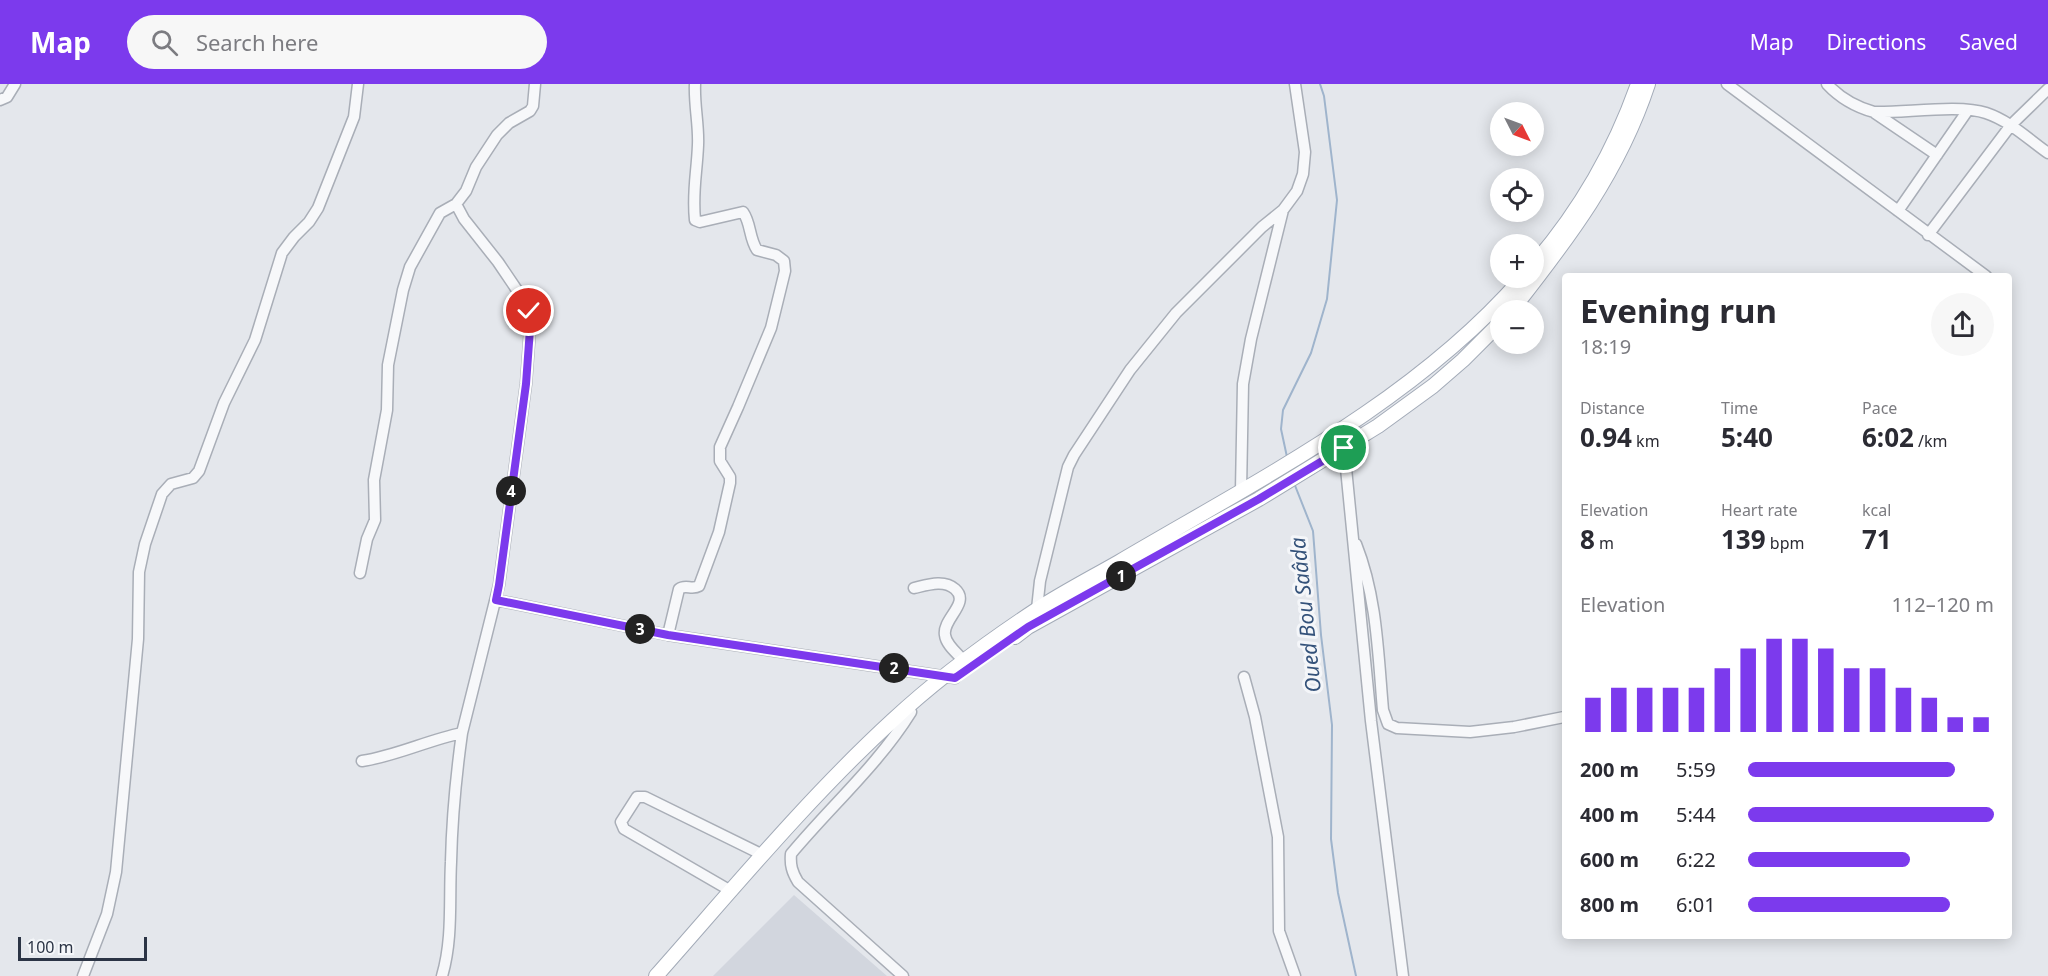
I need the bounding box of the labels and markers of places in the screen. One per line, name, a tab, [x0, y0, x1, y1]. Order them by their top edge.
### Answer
pin	[503, 285, 554, 336]
pin	[1318, 422, 1369, 473]
pin: 4	[496, 476, 526, 506]
pin: 1	[1106, 561, 1136, 591]
pin: 3	[625, 614, 655, 644]
pin: 2	[879, 653, 909, 683]

